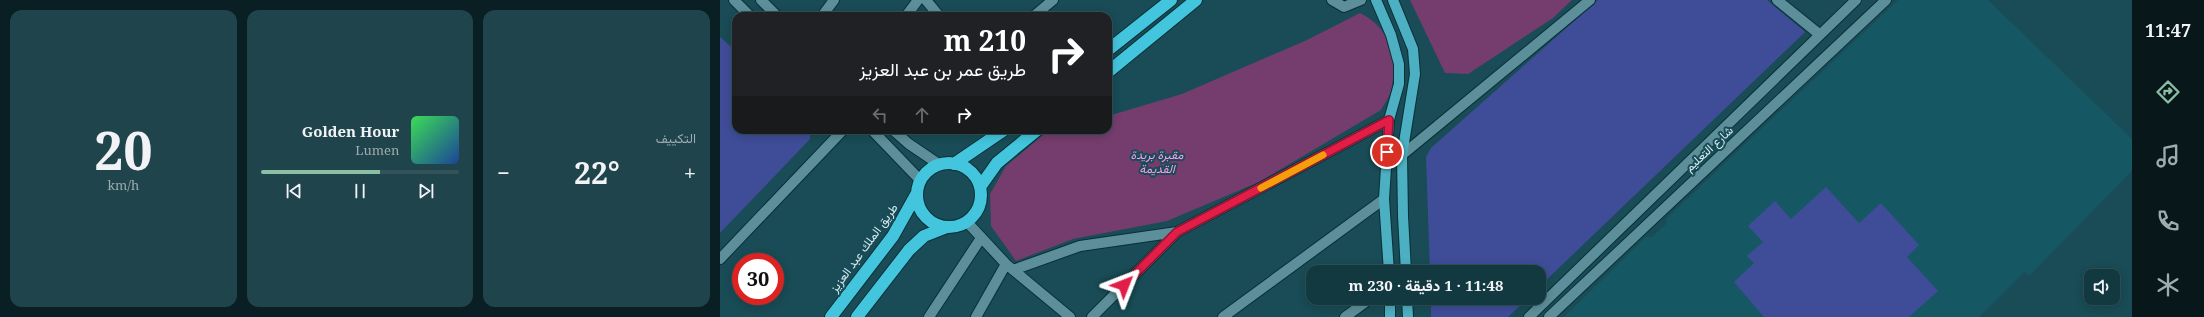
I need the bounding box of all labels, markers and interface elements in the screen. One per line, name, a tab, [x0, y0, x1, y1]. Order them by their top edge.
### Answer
text: 11:47	[2145, 18, 2191, 42]
text: 210 m	[944, 21, 1026, 59]
icon: right	[1040, 28, 1092, 80]
text: طريق عمر بن عبد العزيز	[859, 57, 1026, 81]
icon: directions	[2154, 78, 2182, 106]
icon: left	[869, 104, 891, 126]
icon: ahead	[911, 104, 933, 126]
icon: right	[953, 104, 975, 126]
text: 20	[94, 114, 153, 185]
text: Golden Hour	[302, 121, 399, 141]
street label: شارع التعليم	[1681, 122, 1737, 176]
text: التكييف	[656, 129, 696, 147]
pin	[1370, 135, 1404, 169]
text: Lumen	[355, 141, 399, 159]
icon: arrive	[1376, 141, 1398, 163]
icon: music	[2154, 142, 2182, 170]
park label: مقبرة بريدة القديمة	[1131, 146, 1184, 177]
text: 22°	[574, 152, 620, 193]
text: −	[497, 157, 510, 187]
text: +	[684, 157, 696, 187]
text: km/h	[107, 176, 139, 194]
icon: previous	[283, 180, 305, 202]
icon: pause	[349, 180, 371, 202]
icon: next	[415, 180, 437, 202]
street label: طريق الملك عبد العزيز	[825, 200, 902, 296]
icon: phone	[2154, 207, 2182, 235]
speed limit sign: 30	[732, 253, 784, 305]
position arrow	[1103, 264, 1145, 306]
map controls	[2084, 269, 2120, 305]
button: sound	[2084, 269, 2120, 305]
icon: climate	[2154, 271, 2182, 299]
text: 11:48 · 1 دقيقة · 230 m	[1349, 275, 1503, 295]

